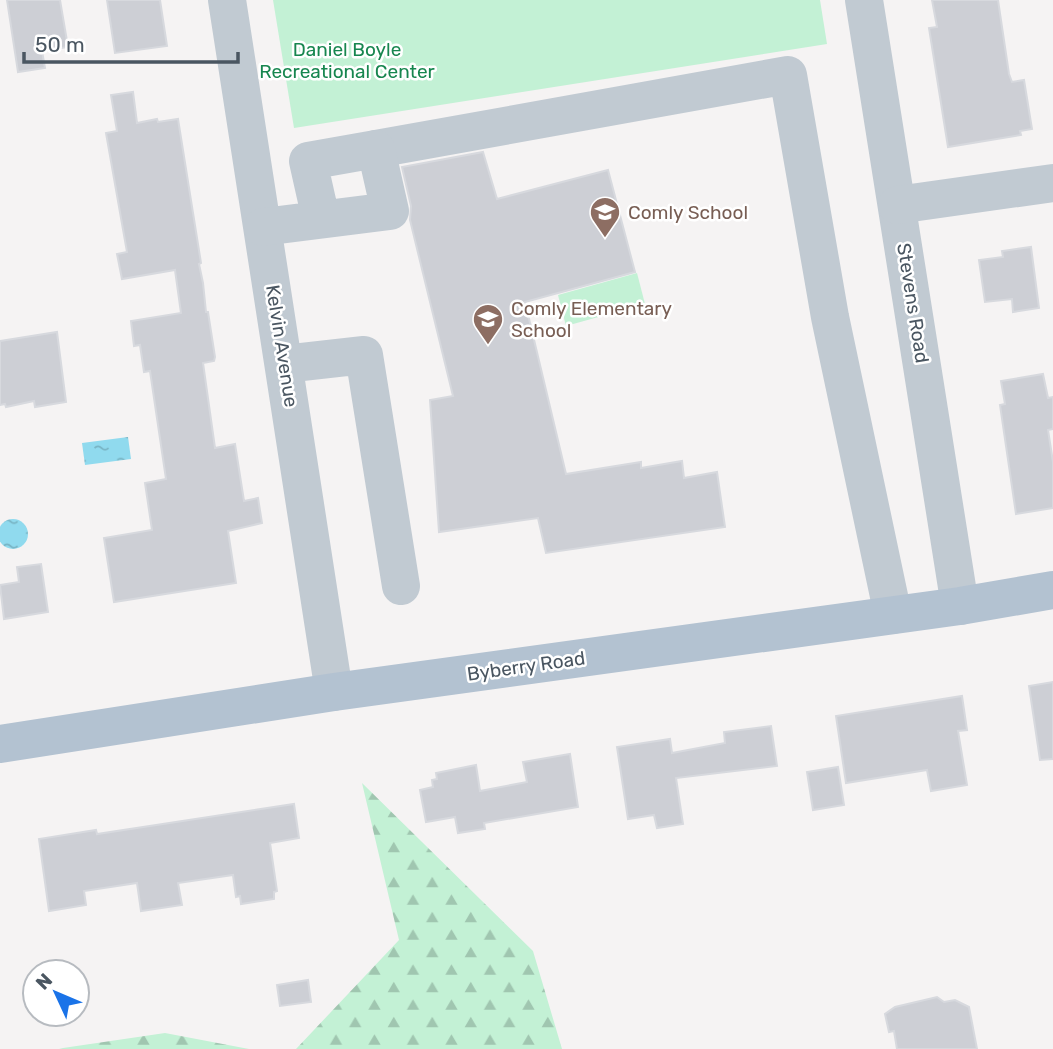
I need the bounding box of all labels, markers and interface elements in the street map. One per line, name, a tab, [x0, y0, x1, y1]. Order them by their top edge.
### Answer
scale bar	[24, 21, 238, 65]
text: 50 m	[35, 32, 85, 57]
park label: Daniel Boyle Recreational Center	[259, 38, 436, 83]
school or university icon: Comly School	[588, 195, 622, 239]
place label: Comly School	[628, 201, 748, 224]
street label: Stevens Road	[892, 241, 934, 365]
street label: Kelvin Avenue	[261, 283, 303, 409]
place label: Comly Elementary School	[511, 297, 672, 342]
school or university icon: Comly Elementary School	[471, 302, 505, 346]
street label: Byberry Road	[465, 646, 587, 686]
north arrow	[21, 958, 91, 1028]
text: N	[31, 969, 57, 994]

